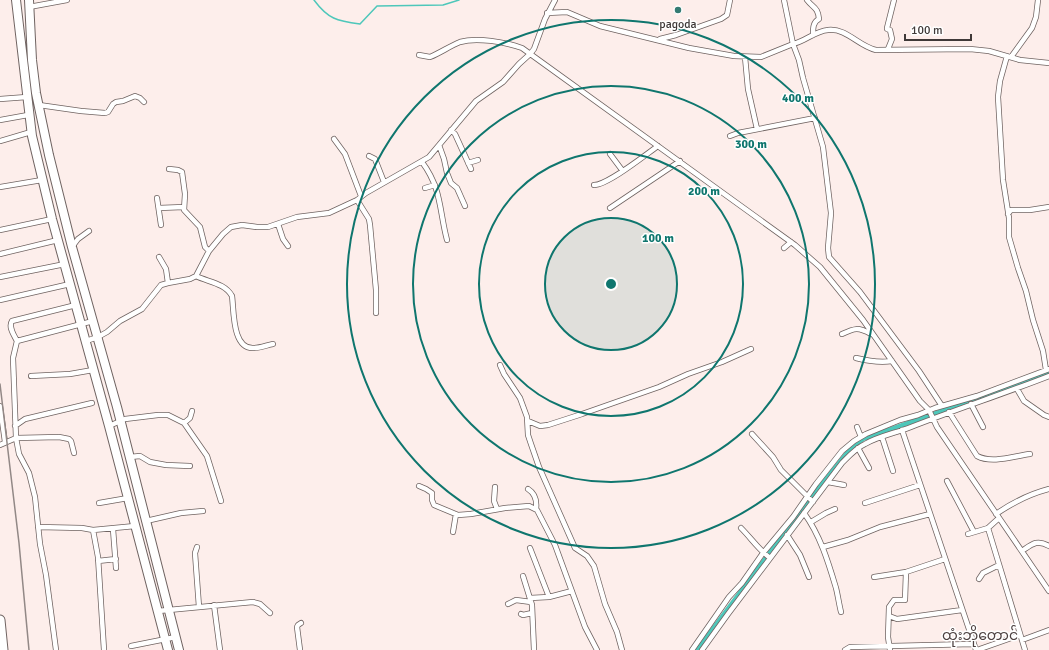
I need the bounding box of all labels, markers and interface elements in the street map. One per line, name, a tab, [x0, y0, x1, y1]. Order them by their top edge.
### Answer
marker: pagoda	[673, 5, 683, 15]
scale bar	[905, 16, 971, 42]
place label: pagoda	[659, 17, 697, 32]
text: 100 m	[911, 23, 943, 38]
text: 400 m	[782, 91, 814, 106]
text: 300 m	[735, 137, 767, 152]
text: 200 m	[688, 184, 720, 199]
text: 100 m	[642, 231, 674, 246]
centre of rings	[604, 277, 618, 291]
district label: ထုံးဘိုတောင်	[942, 625, 1018, 647]

